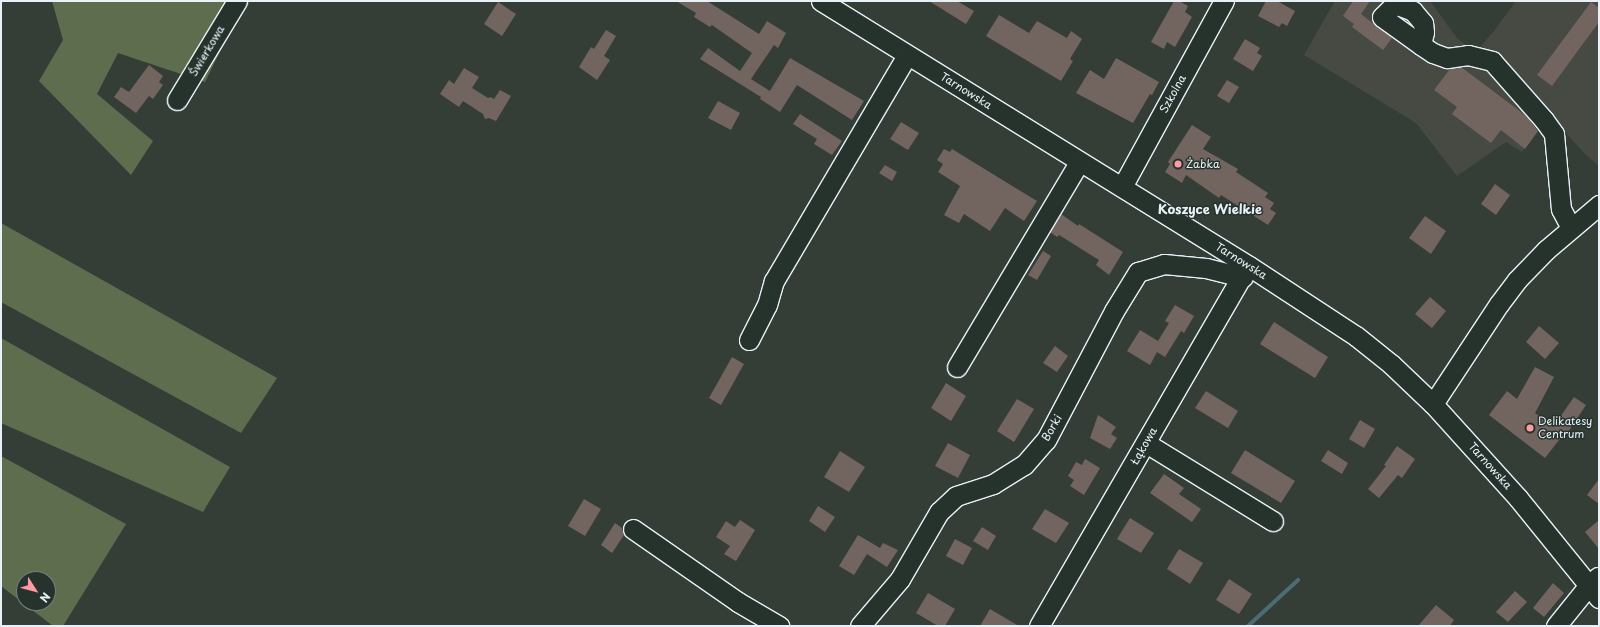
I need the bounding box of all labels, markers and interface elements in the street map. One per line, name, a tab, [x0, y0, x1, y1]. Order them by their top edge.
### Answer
street label: Świerkowa	[187, 23, 227, 79]
street label: Tarnowska	[938, 70, 994, 112]
street label: Szkolna	[1157, 72, 1189, 116]
place label: Żabka	[1186, 157, 1220, 171]
marker: Żabka	[1173, 159, 1183, 169]
district label: Koszyce Wielkie	[1158, 201, 1262, 217]
street label: Tarnowska	[1213, 240, 1269, 282]
street label: Borki	[1039, 412, 1065, 444]
place label: Delikatesy Centrum	[1538, 415, 1592, 441]
marker: Delikatesy Centrum	[1525, 423, 1535, 433]
street label: Łąkowa	[1128, 425, 1160, 467]
street label: Tarnowska	[1466, 440, 1514, 492]
north arrow	[16, 571, 56, 611]
text: N	[36, 589, 55, 606]

